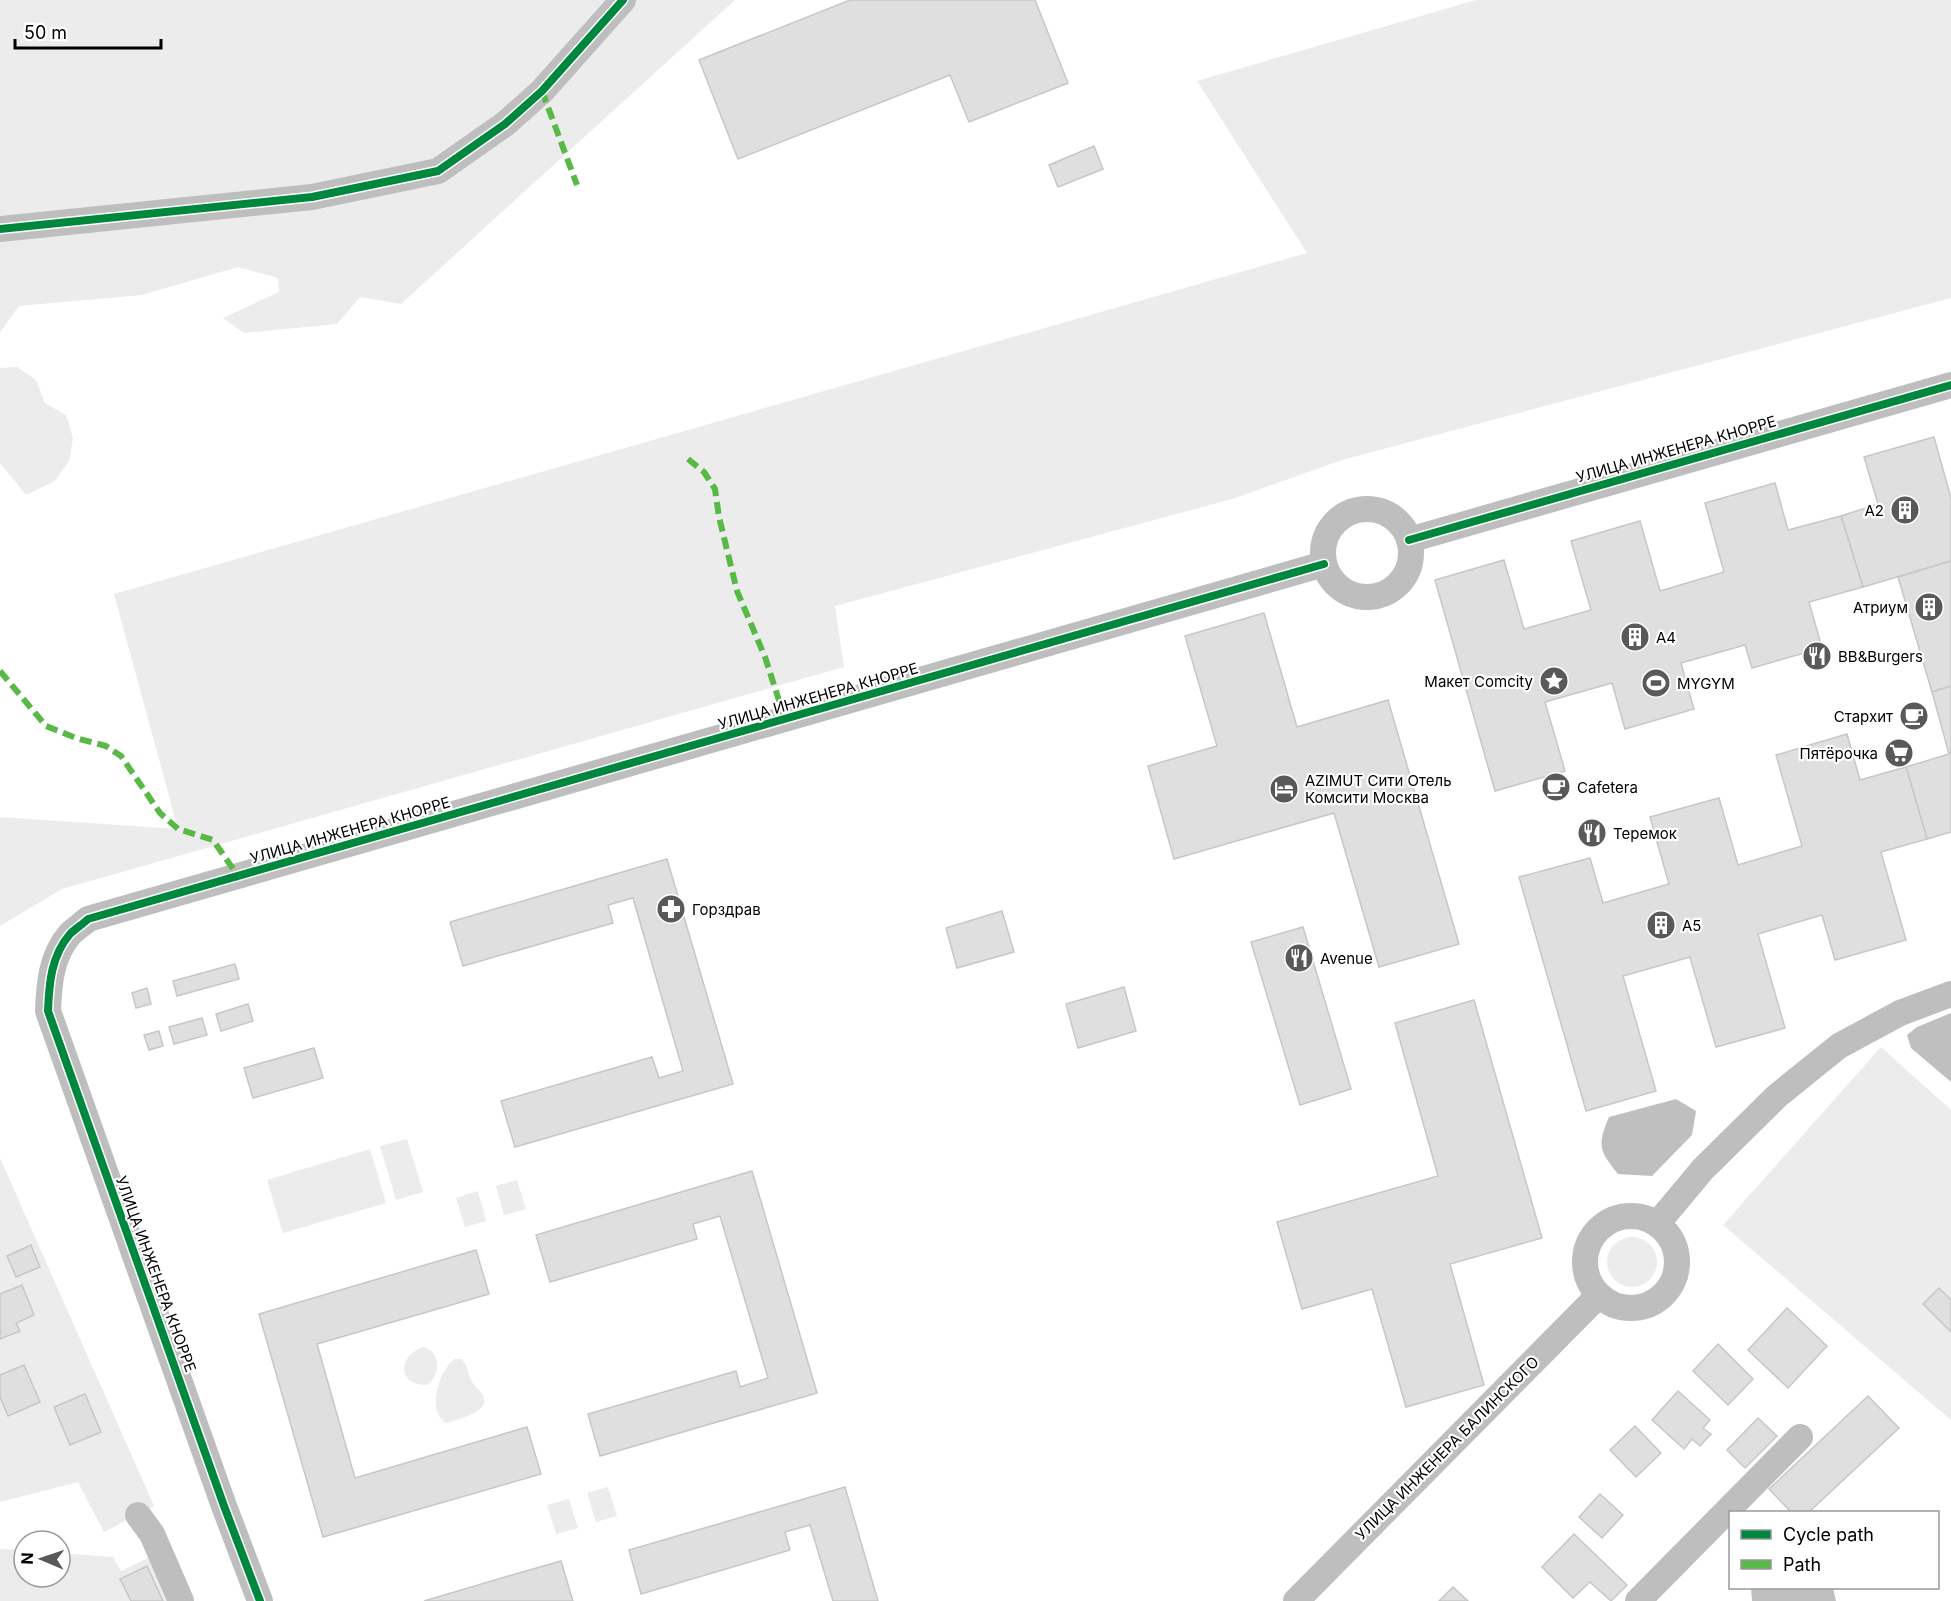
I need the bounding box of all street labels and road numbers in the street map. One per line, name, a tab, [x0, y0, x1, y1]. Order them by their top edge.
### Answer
street label: УЛИЦА ИНЖЕНЕРА КНОРРЕ	[1574, 411, 1778, 487]
street label: УЛИЦА ИНЖЕНЕРА КНОРРЕ	[716, 658, 920, 734]
street label: УЛИЦА ИНЖЕНЕРА КНОРРЕ	[248, 792, 452, 868]
street label: УЛИЦА ИНЖЕНЕРА КНОРРЕ	[112, 1173, 200, 1375]
street label: УЛИЦА ИНЖЕНЕРА БАЛИНСКОГО	[1351, 1352, 1543, 1544]

